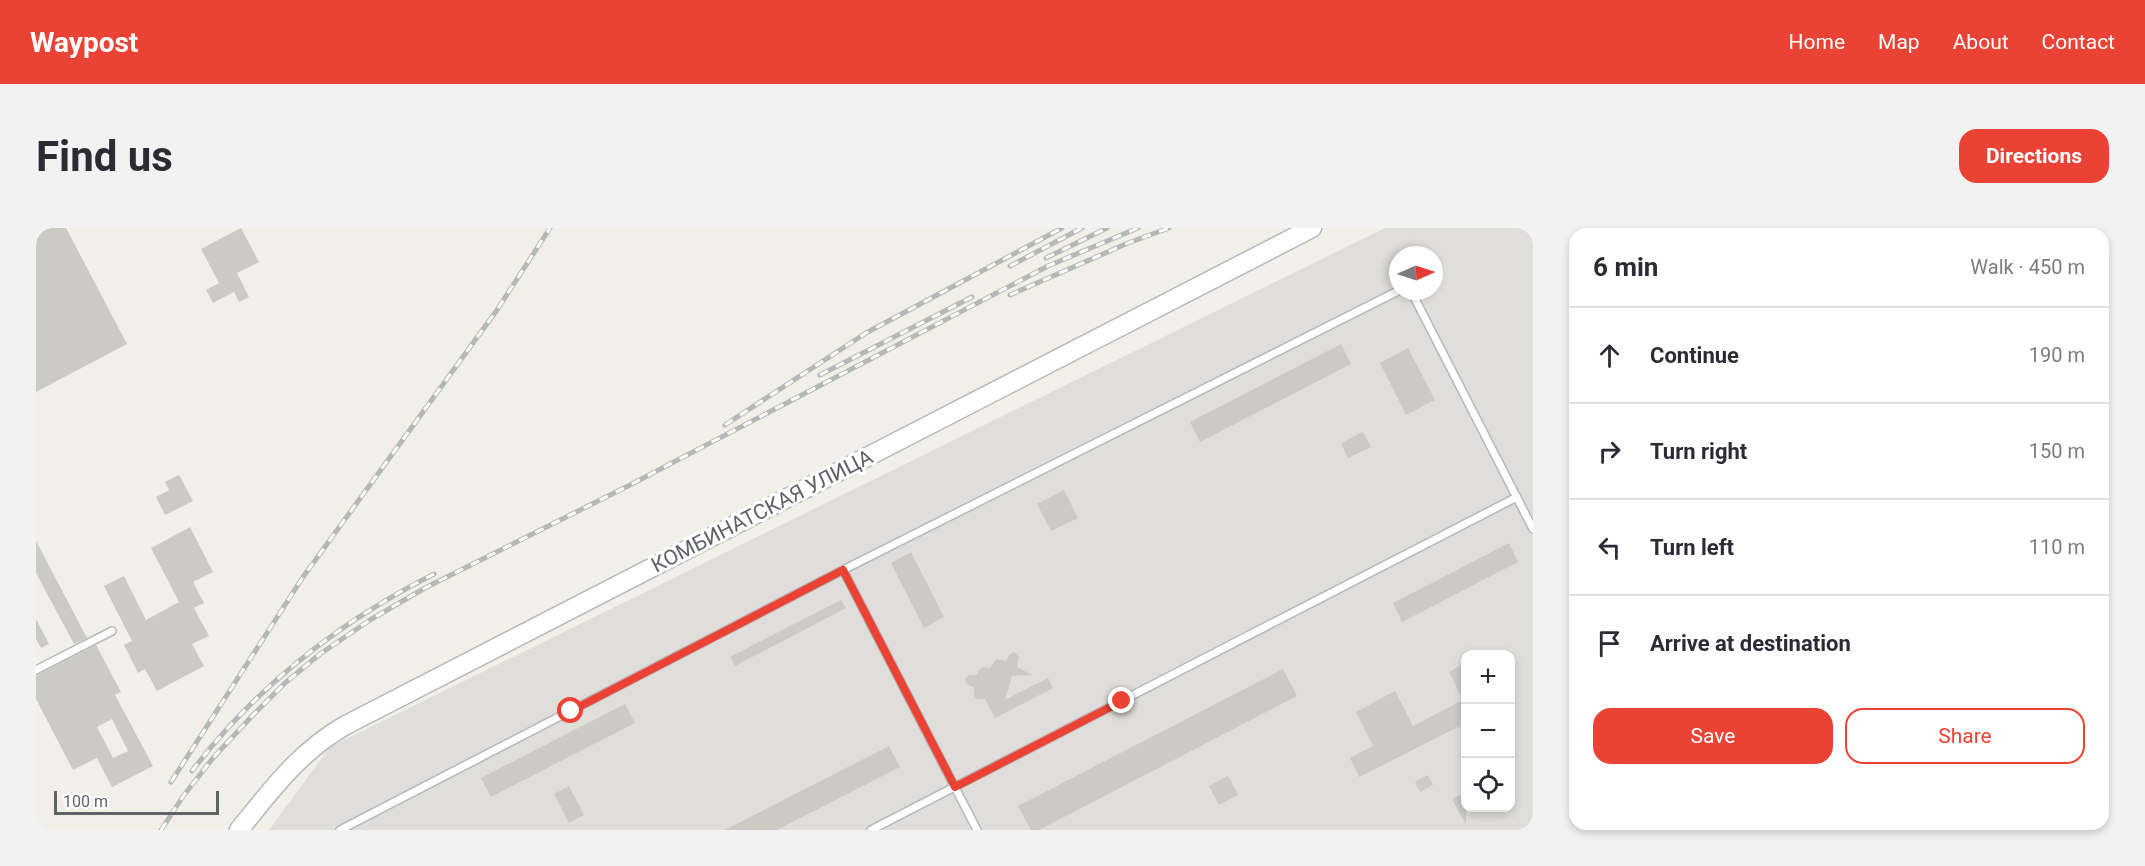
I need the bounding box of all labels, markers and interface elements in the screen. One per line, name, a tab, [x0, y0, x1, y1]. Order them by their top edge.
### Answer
text: Waypost	[30, 26, 138, 59]
text: Home	[1789, 30, 1845, 54]
text: Map	[1878, 30, 1920, 54]
text: About	[1953, 30, 2009, 54]
text: Contact	[2042, 30, 2115, 54]
button: Directions	[1959, 129, 2109, 183]
text: Find us	[36, 132, 173, 181]
north arrow	[1389, 246, 1443, 300]
text: 6 min	[1593, 252, 1658, 282]
text: Walk · 450 m	[1970, 255, 2085, 279]
icon: ahead	[1593, 339, 1626, 372]
text: Continue	[1650, 343, 1739, 368]
text: 190 m	[2029, 343, 2085, 367]
icon: right	[1593, 435, 1626, 468]
text: Turn right	[1650, 439, 1747, 464]
text: 150 m	[2029, 439, 2085, 463]
street label: КОМБИНАТСКАЯ УЛИЦА	[647, 445, 877, 577]
icon: left	[1593, 531, 1626, 564]
text: Turn left	[1650, 535, 1734, 560]
text: 110 m	[2029, 535, 2085, 559]
icon: arrive	[1593, 627, 1626, 660]
text: Arrive at destination	[1650, 631, 1851, 656]
map controls	[1461, 650, 1515, 812]
button: +	[1461, 650, 1515, 704]
route end	[1108, 687, 1134, 713]
route start	[557, 697, 583, 723]
button: −	[1461, 704, 1515, 758]
button: Save	[1593, 708, 1833, 764]
button: Share	[1845, 708, 2085, 764]
button: locate	[1461, 758, 1515, 812]
scale bar	[54, 788, 219, 816]
text: 100 m	[63, 792, 108, 811]

